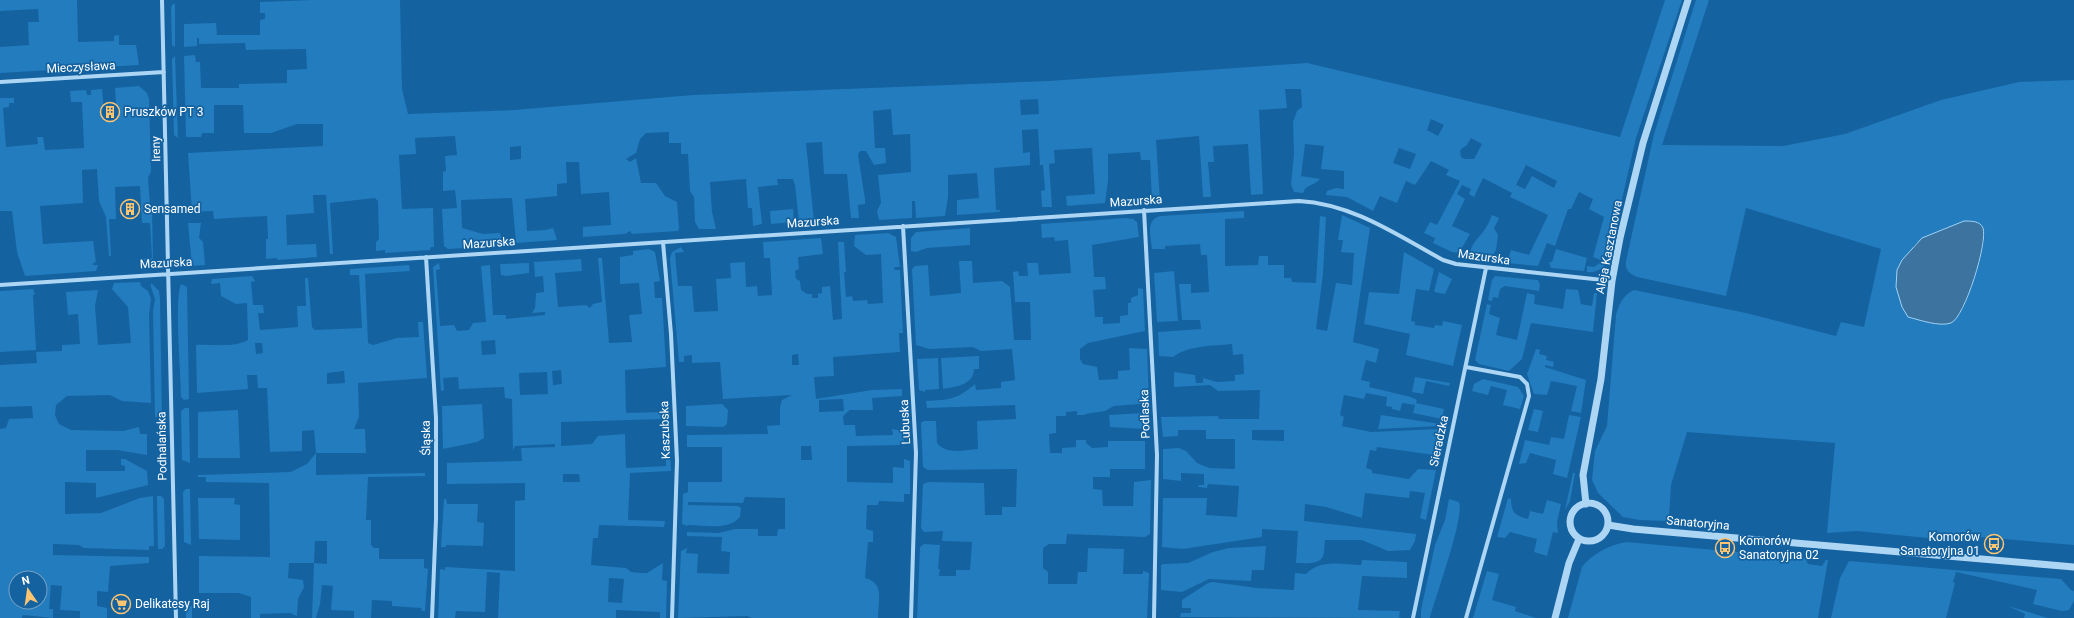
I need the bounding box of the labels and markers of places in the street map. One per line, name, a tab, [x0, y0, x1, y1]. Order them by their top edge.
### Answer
building icon: Pruszków PT 3	[99, 101, 121, 123]
place label: Pruszków PT 3	[124, 105, 204, 119]
building icon: Sensamed	[119, 198, 141, 220]
place label: Sensamed	[144, 202, 201, 216]
place label: Komorów Sanatoryjna 01	[1900, 530, 1980, 558]
bus stop icon: Komorów Sanatoryjna 01	[1983, 533, 2005, 555]
place label: Komorów Sanatoryjna 02	[1739, 534, 1819, 562]
bus stop icon: Komorów Sanatoryjna 02	[1714, 537, 1736, 559]
supermarket icon: Delikatesy Raj	[110, 593, 132, 615]
place label: Delikatesy Raj	[135, 597, 210, 611]

